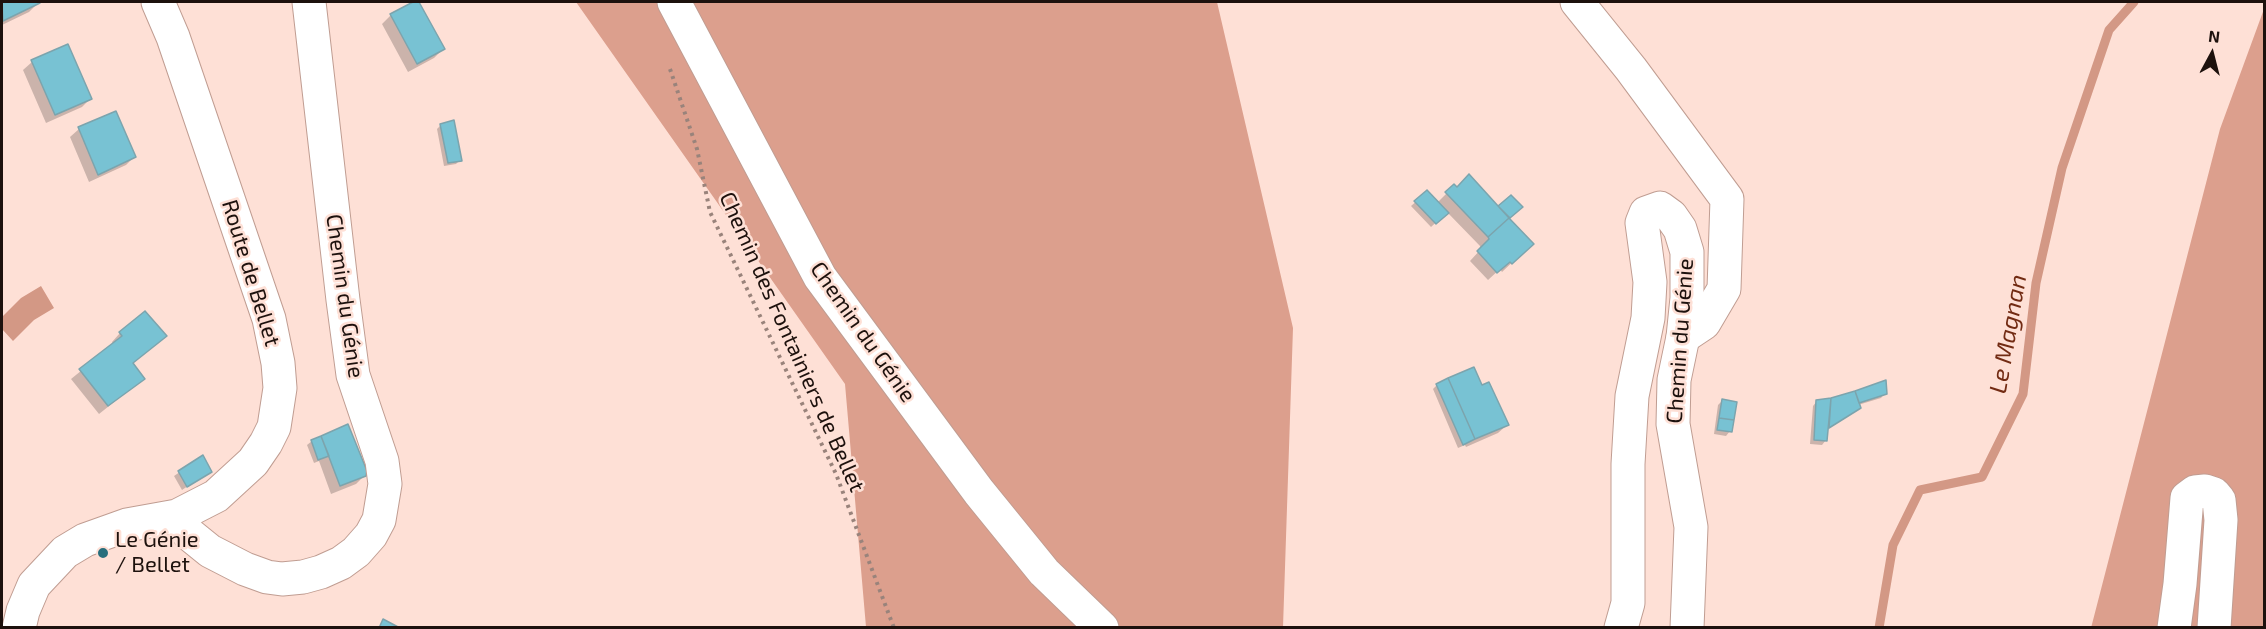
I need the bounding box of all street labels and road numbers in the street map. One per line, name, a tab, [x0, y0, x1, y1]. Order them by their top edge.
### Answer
street label: Chemin des Fontainiers de Bellet	[714, 188, 870, 496]
street label: Route de Bellet	[216, 197, 286, 349]
street label: Chemin du Génie	[320, 212, 370, 380]
street label: Chemin du Génie	[805, 257, 921, 407]
street label: Chemin du Génie	[1661, 258, 1699, 424]

